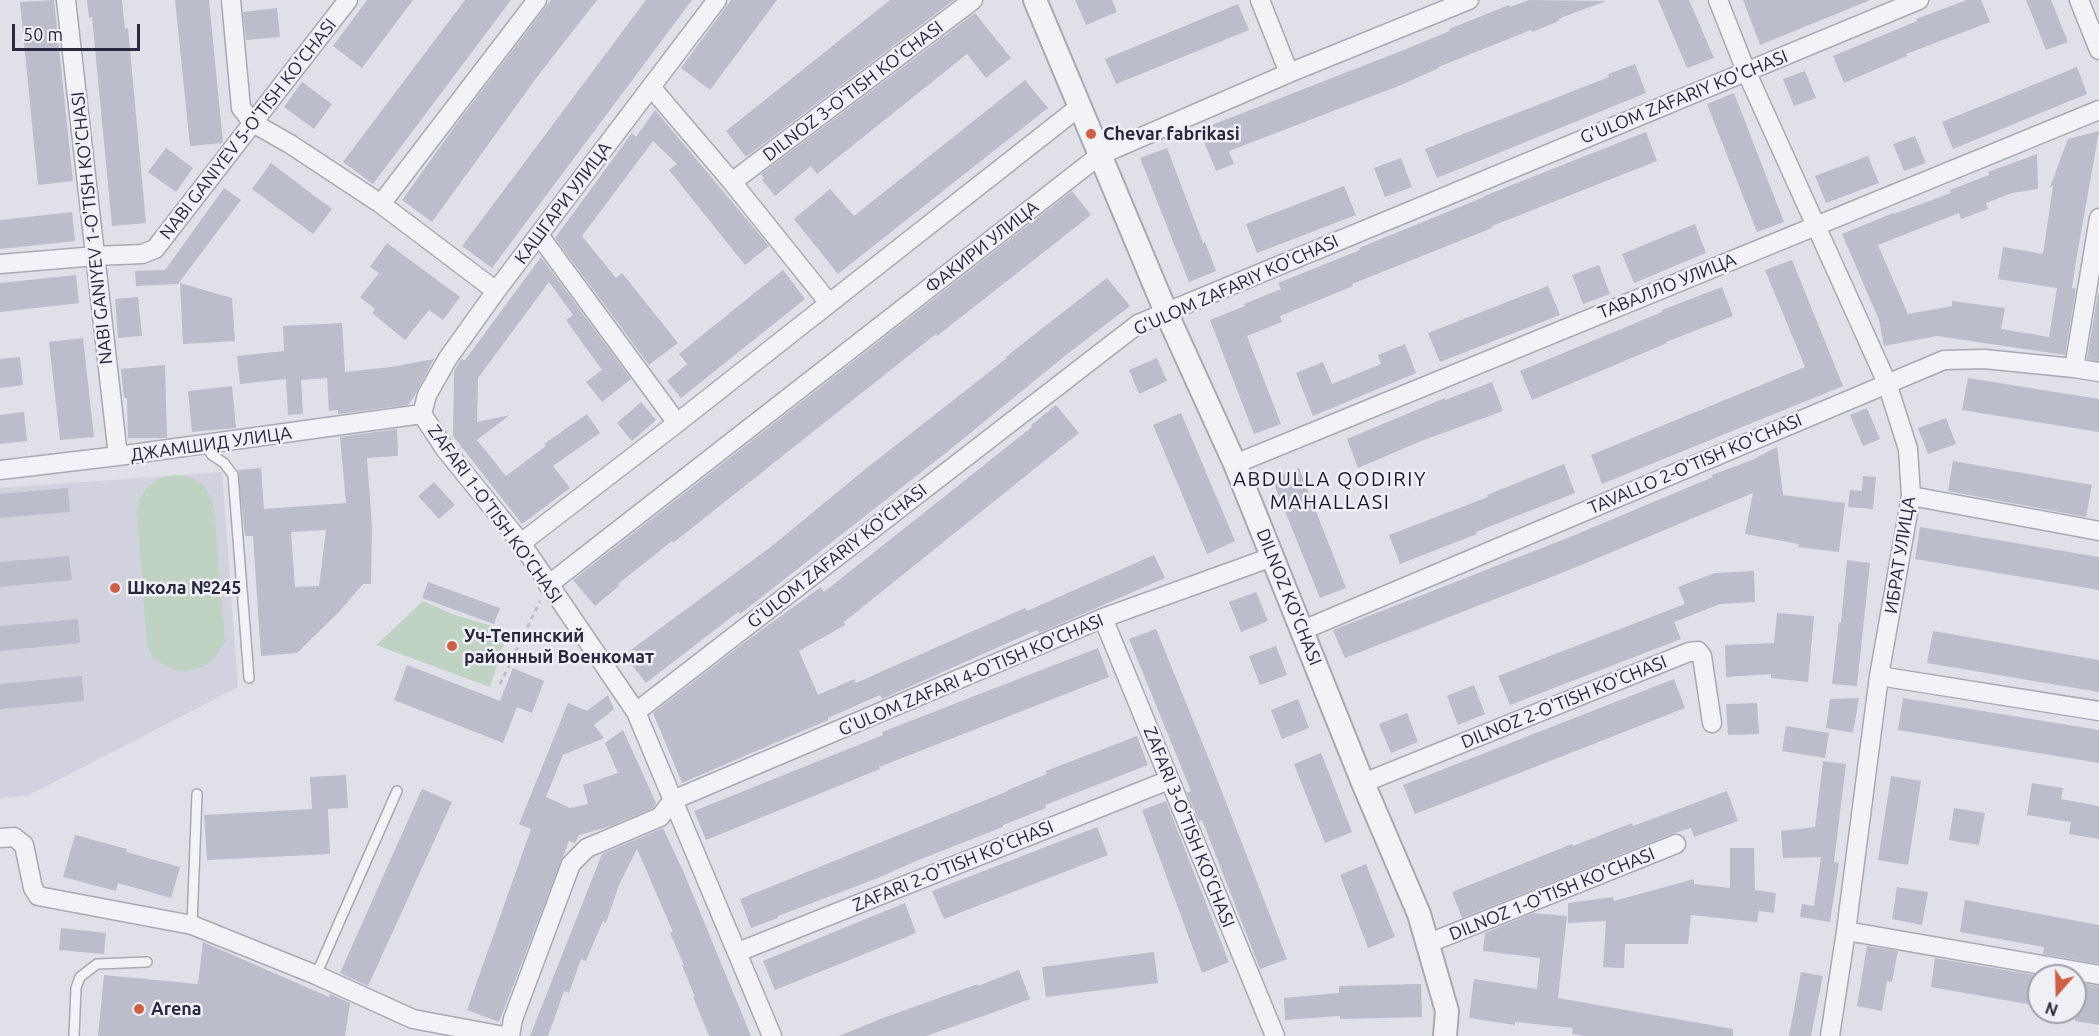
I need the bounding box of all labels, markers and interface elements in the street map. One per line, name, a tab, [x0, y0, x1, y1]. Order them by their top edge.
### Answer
scale bar	[15, 12, 142, 50]
street label: NABI GANIYEV 5-O'TISH KO'CHASI	[155, 14, 341, 244]
street label: DILNOZ 3-O'TISH KO'CHASI	[759, 16, 947, 166]
text: 50 m	[23, 24, 63, 44]
street label: G'ULOM ZAFARIY KO'CHASI	[1577, 45, 1791, 149]
street label: NABI GANIYEV 1-O'TISH KO'CHASI	[67, 91, 117, 365]
place label: Chevar fabrikasi	[1103, 123, 1240, 145]
marker: Chevar fabrikasi	[1084, 127, 1098, 141]
street label: КАШГАРИ УЛИЦА	[510, 138, 616, 268]
street label: ФАКИРИ УЛИЦА	[921, 196, 1043, 298]
street label: G'ULOM ZAFARIY KO'CHASI	[1130, 230, 1342, 340]
street label: ТАВАЛЛО УЛИЦА	[1595, 249, 1739, 323]
street label: TAVALLO 2-O'TISH KO'CHASI	[1585, 409, 1805, 519]
street label: ZAFARI 1-O'TISH KO'CHASI	[423, 421, 567, 607]
street label: ДЖАМШИД УЛИЦА	[129, 422, 293, 466]
district label: ABDULLA QODIRIY MAHALLASI	[1233, 467, 1427, 514]
street label: G'ULOM ZAFARIY KO'CHASI	[743, 479, 931, 633]
street label: ИБРАТ УЛИЦА	[1880, 495, 1920, 615]
street label: DILNOZ KO'CHASI	[1252, 525, 1326, 669]
place label: Школа №245	[127, 577, 241, 599]
marker: Школа №245	[108, 581, 122, 595]
street label: G'ULOM ZAFARI 4-O'TISH KO'CHASI	[835, 609, 1107, 741]
place label: Уч-Тепинский районный Военкомат	[464, 625, 654, 668]
marker: Уч-Тепинский районный Военкомат	[445, 639, 459, 653]
street label: DILNOZ 2-O'TISH KO'CHASI	[1458, 651, 1670, 753]
street label: ZAFARI 3-O'TISH KO'CHASI	[1139, 723, 1239, 931]
street label: ZAFARI 2-O'TISH KO'CHASI	[849, 816, 1057, 916]
street label: DILNOZ 1-O'TISH KO'CHASI	[1446, 843, 1658, 945]
north arrow	[2027, 964, 2087, 1024]
place label: Arena	[151, 998, 202, 1020]
text: N	[2043, 999, 2060, 1020]
marker: Arena	[132, 1002, 146, 1016]

